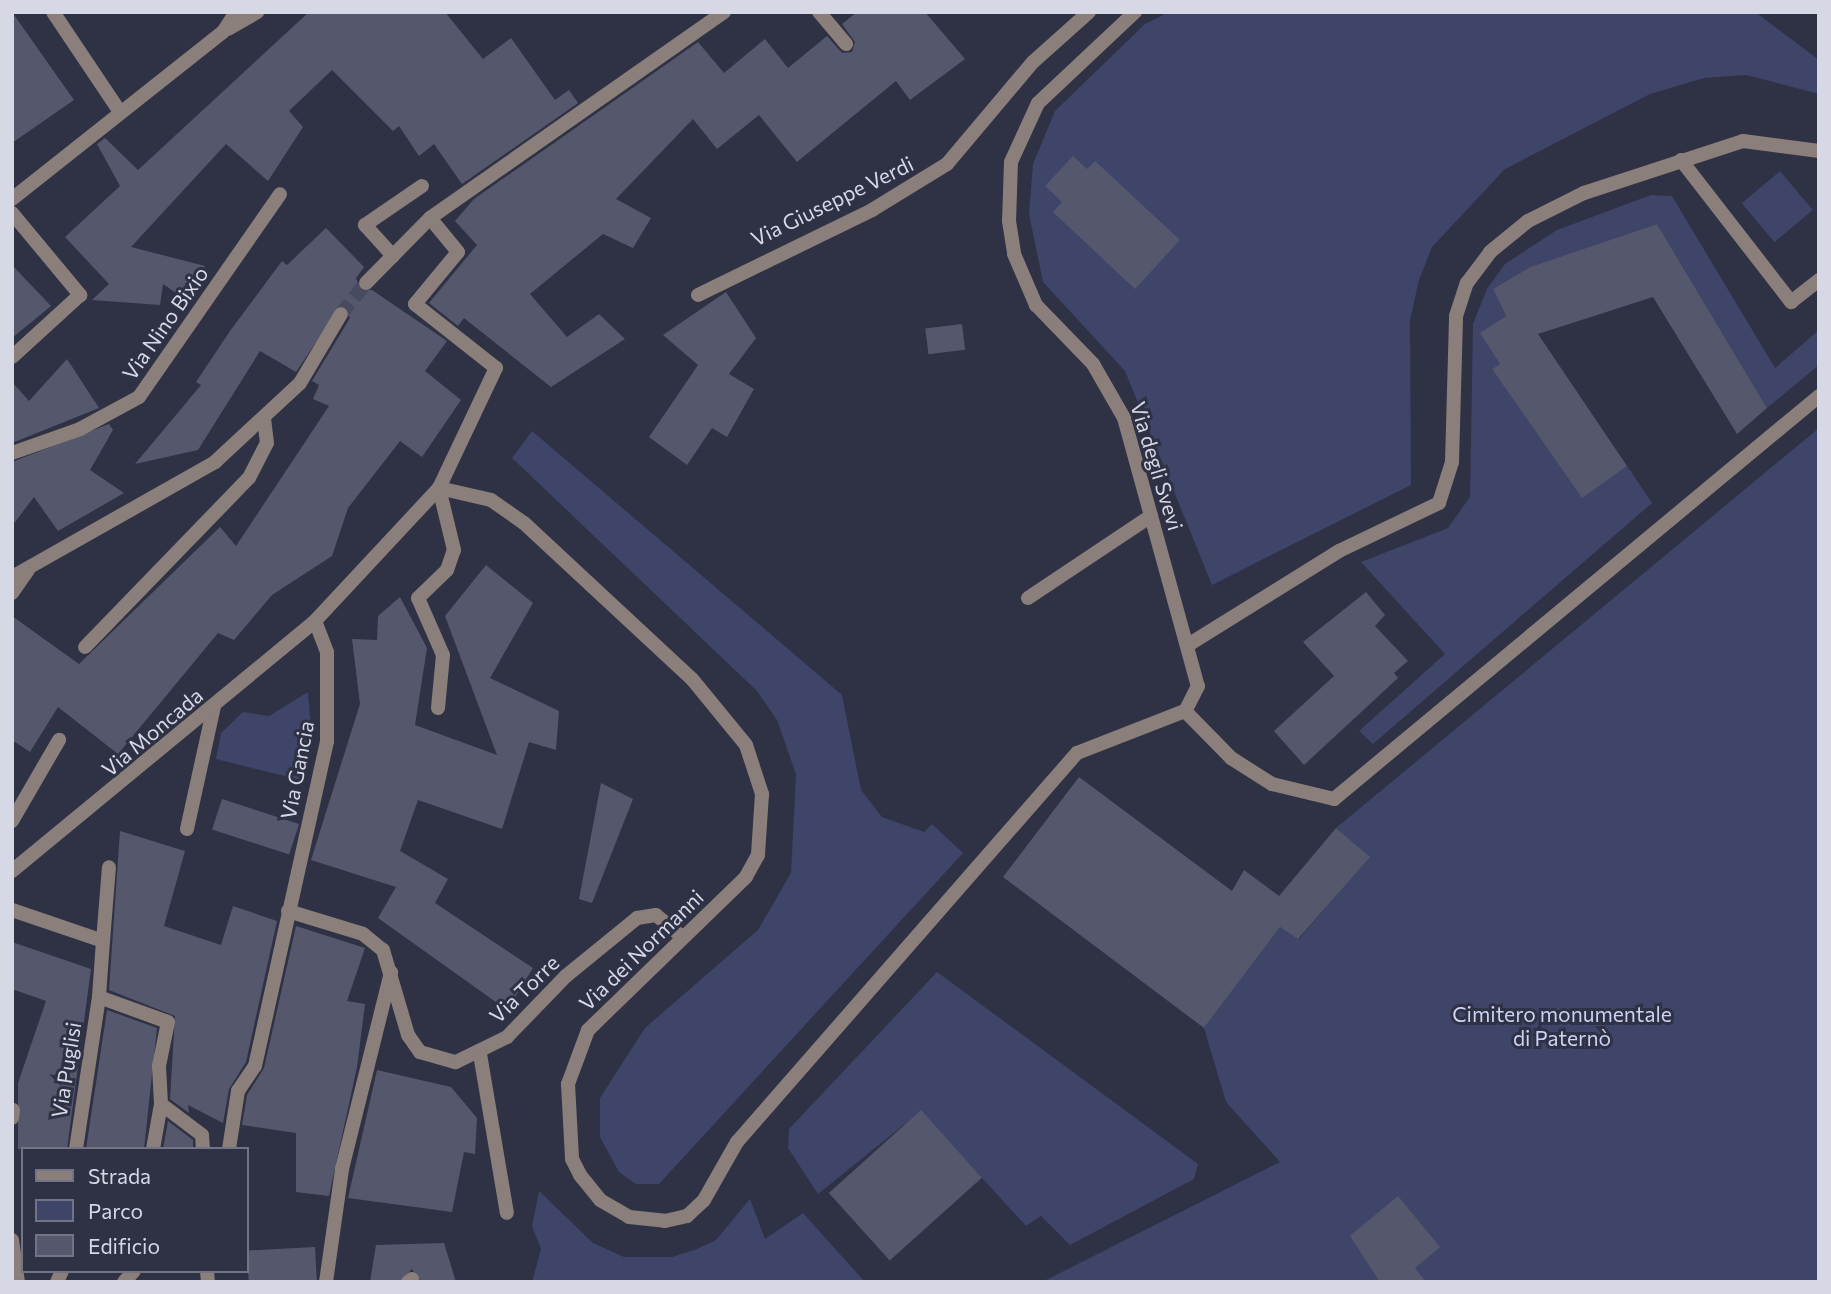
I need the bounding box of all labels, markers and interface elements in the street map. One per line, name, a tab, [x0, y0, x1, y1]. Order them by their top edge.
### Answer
street label: Via Giuseppe Verdi	[747, 151, 917, 251]
street label: Via Nino Bixio	[117, 261, 213, 385]
street label: Via degli Svevi	[1125, 399, 1189, 533]
street label: Via Moncada	[96, 683, 208, 781]
street label: Via Gancia	[275, 719, 319, 821]
street label: Via dei Normanni	[574, 884, 708, 1016]
street label: Via Torre	[484, 950, 564, 1028]
park label: Cimitero monumentale di Paternò	[1452, 1001, 1672, 1051]
street label: Via Puglisi	[46, 1020, 86, 1120]
legend	[21, 1147, 248, 1273]
text: Strada	[88, 1163, 151, 1188]
text: Parco	[88, 1198, 143, 1223]
text: Edificio	[88, 1233, 160, 1258]

